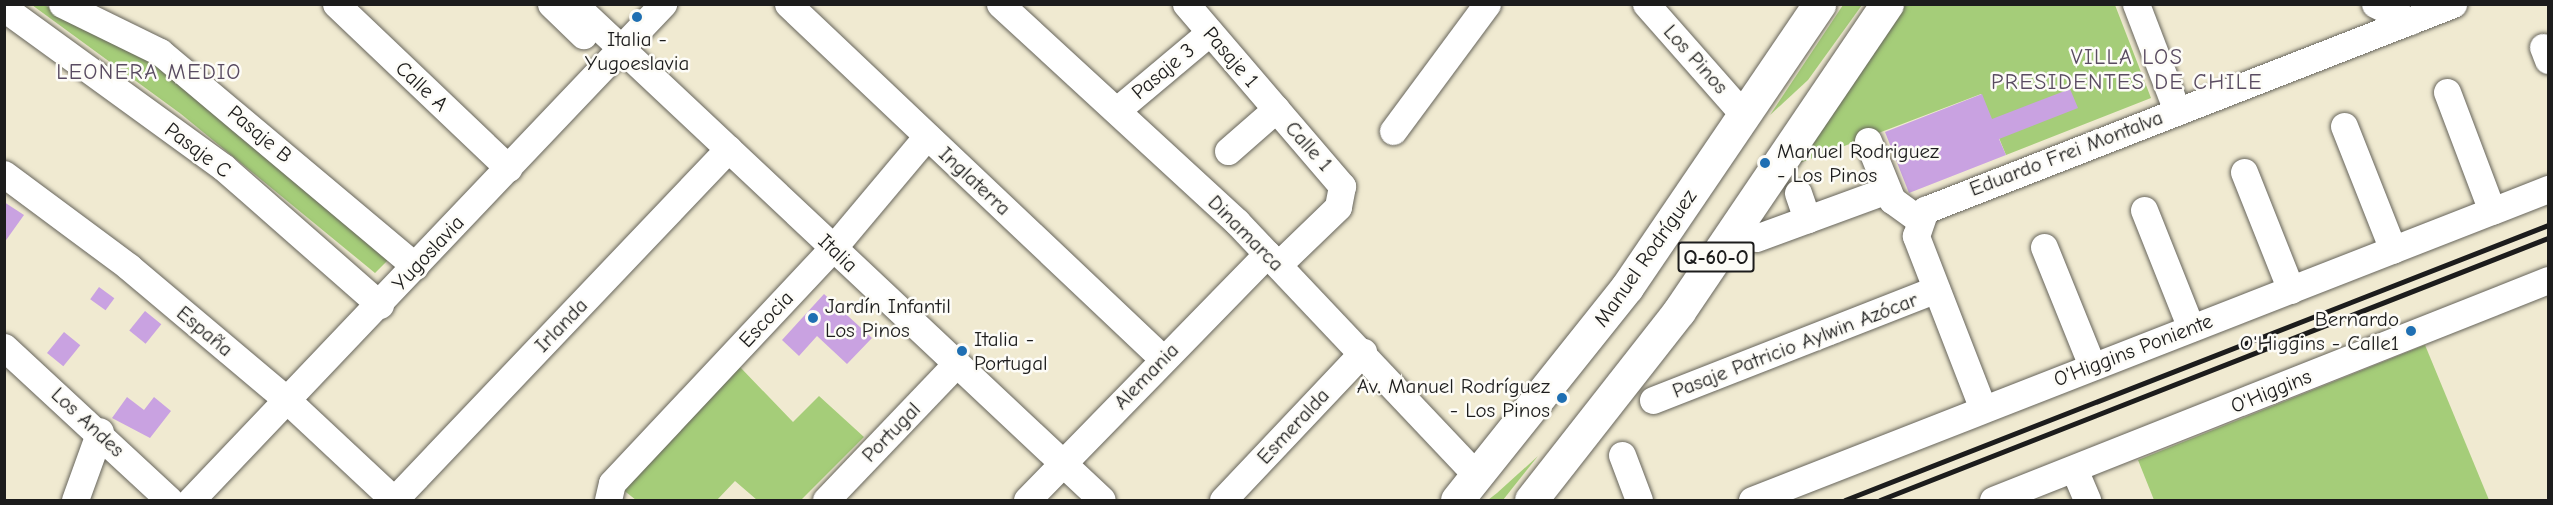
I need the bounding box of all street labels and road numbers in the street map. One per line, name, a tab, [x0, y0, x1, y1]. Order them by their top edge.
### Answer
street label: Los Pinos	[1658, 19, 1734, 99]
street label: Pasaje 1	[1198, 22, 1264, 92]
street label: Pasaje 3	[1126, 37, 1200, 105]
street label: Calle A	[390, 55, 454, 117]
street label: Pasaje B	[223, 100, 297, 168]
street label: Eduardo Frei Montalva	[1966, 105, 2166, 201]
street label: Calle 1	[1280, 116, 1338, 176]
street label: Pasaje C	[160, 117, 236, 183]
street label: Inglaterra	[934, 141, 1016, 221]
street label: Manuel Rodríguez	[1588, 184, 1702, 332]
street label: Dinamarca	[1203, 190, 1289, 276]
street label: Yugoslavia	[387, 210, 469, 296]
street label: Italia	[813, 229, 863, 277]
road number: Q-60-O	[1677, 240, 1755, 274]
street label: Escocia	[733, 285, 799, 353]
street label: Pasaje Patricio Aylwin Azócar	[1669, 286, 1921, 404]
street label: Irlanda	[529, 293, 593, 357]
street label: España	[172, 300, 238, 362]
street label: O'Higgins Poniente	[2050, 308, 2216, 392]
street label: Alemania	[1108, 337, 1184, 415]
street label: O'Higgins	[2227, 363, 2315, 419]
street label: Los Andes	[46, 382, 130, 462]
street label: Esmeralda	[1252, 383, 1334, 469]
street label: Portugal	[856, 397, 926, 467]

